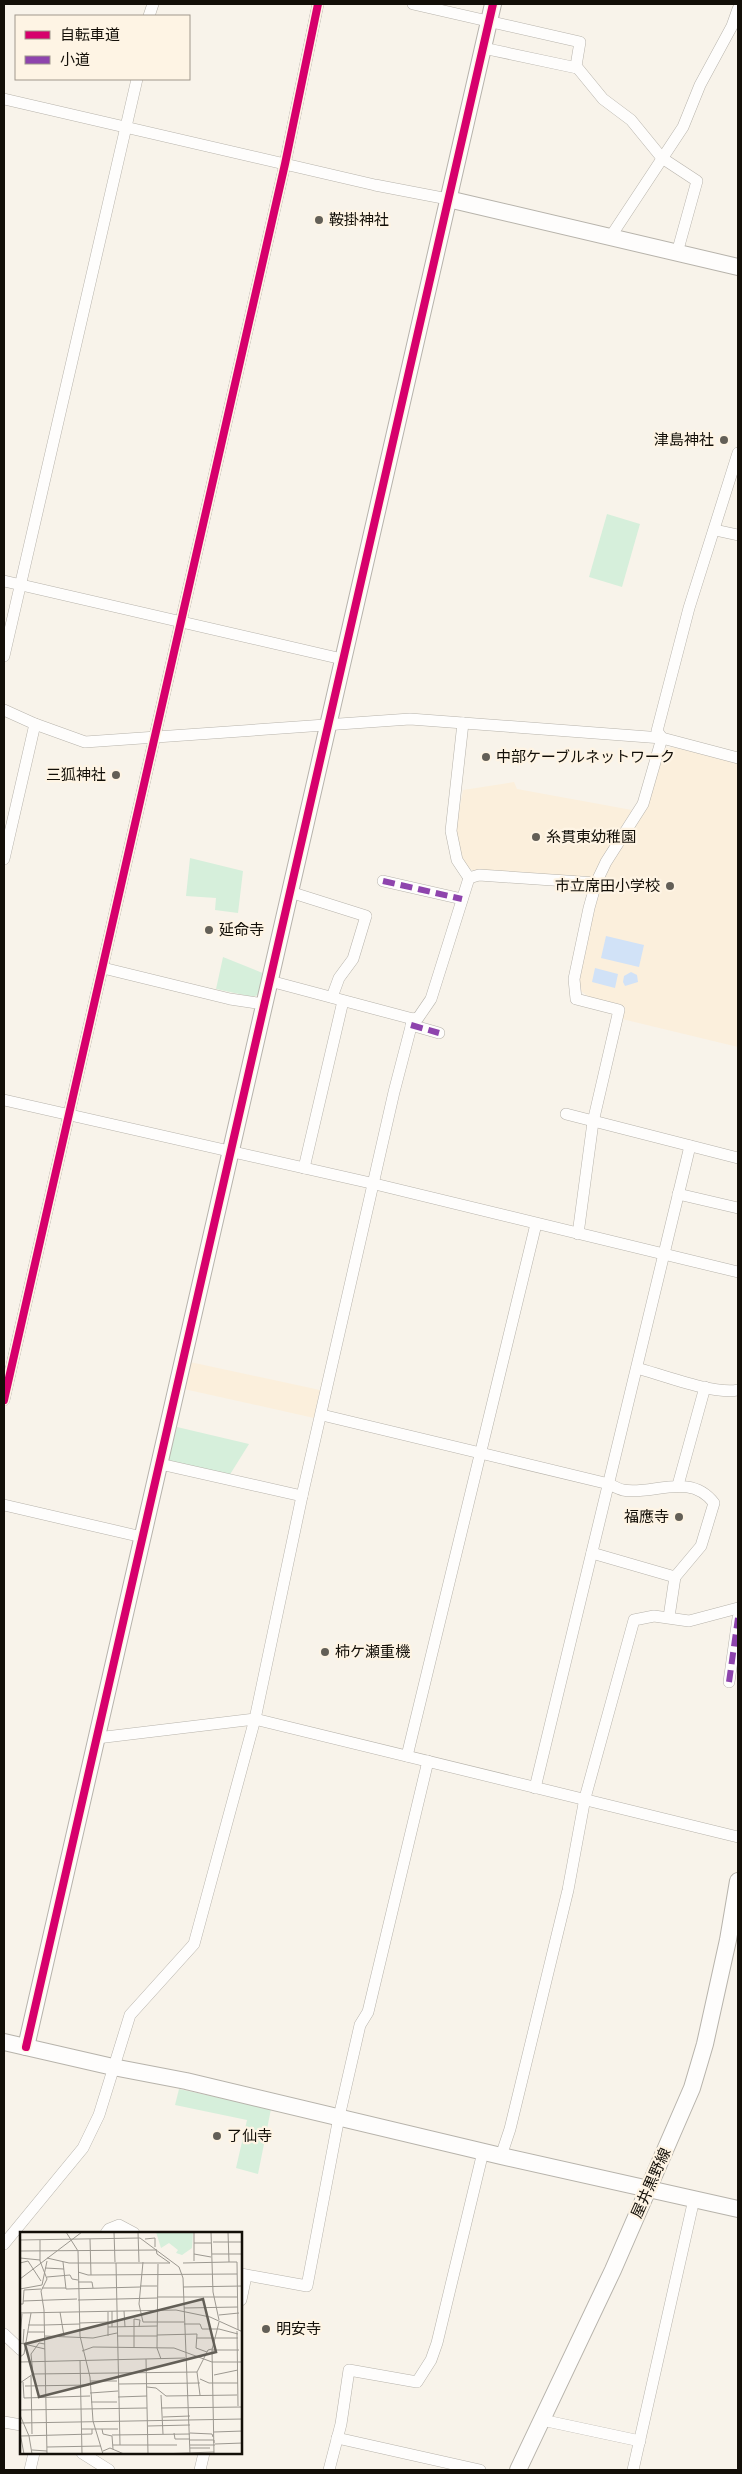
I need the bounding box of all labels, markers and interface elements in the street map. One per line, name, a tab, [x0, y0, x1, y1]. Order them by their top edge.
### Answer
legend	[15, 15, 190, 80]
text: 自転車道	[60, 24, 120, 44]
text: 小道	[60, 49, 90, 69]
place label: 鞍掛神社	[329, 209, 389, 229]
marker: 鞍掛神社	[313, 214, 325, 226]
place label: 津島神社	[654, 429, 714, 449]
marker: 津島神社	[718, 434, 730, 446]
place label: 中部ケーブルネットワーク	[496, 746, 675, 766]
marker: 中部ケーブルネットワーク	[480, 751, 492, 763]
place label: 三狐神社	[46, 764, 106, 784]
marker: 三狐神社	[110, 769, 122, 781]
place label: 糸貫東幼稚園	[546, 826, 636, 846]
marker: 糸貫東幼稚園	[530, 831, 542, 843]
place label: 市立席田小学校	[555, 875, 660, 895]
marker: 市立席田小学校	[664, 880, 676, 892]
place label: 延命寺	[219, 919, 264, 939]
marker: 延命寺	[203, 924, 215, 936]
place label: 福應寺	[624, 1506, 669, 1526]
marker: 福應寺	[673, 1511, 685, 1523]
place label: 柿ケ瀬重機	[335, 1641, 410, 1661]
marker: 柿ケ瀬重機	[319, 1646, 331, 1658]
place label: 了仙寺	[227, 2125, 272, 2145]
marker: 了仙寺	[211, 2130, 223, 2142]
street label: 屋井黒野線	[626, 2144, 674, 2221]
inset map	[20, 2232, 242, 2454]
place label: 明安寺	[276, 2318, 321, 2338]
marker: 明安寺	[260, 2323, 272, 2335]

